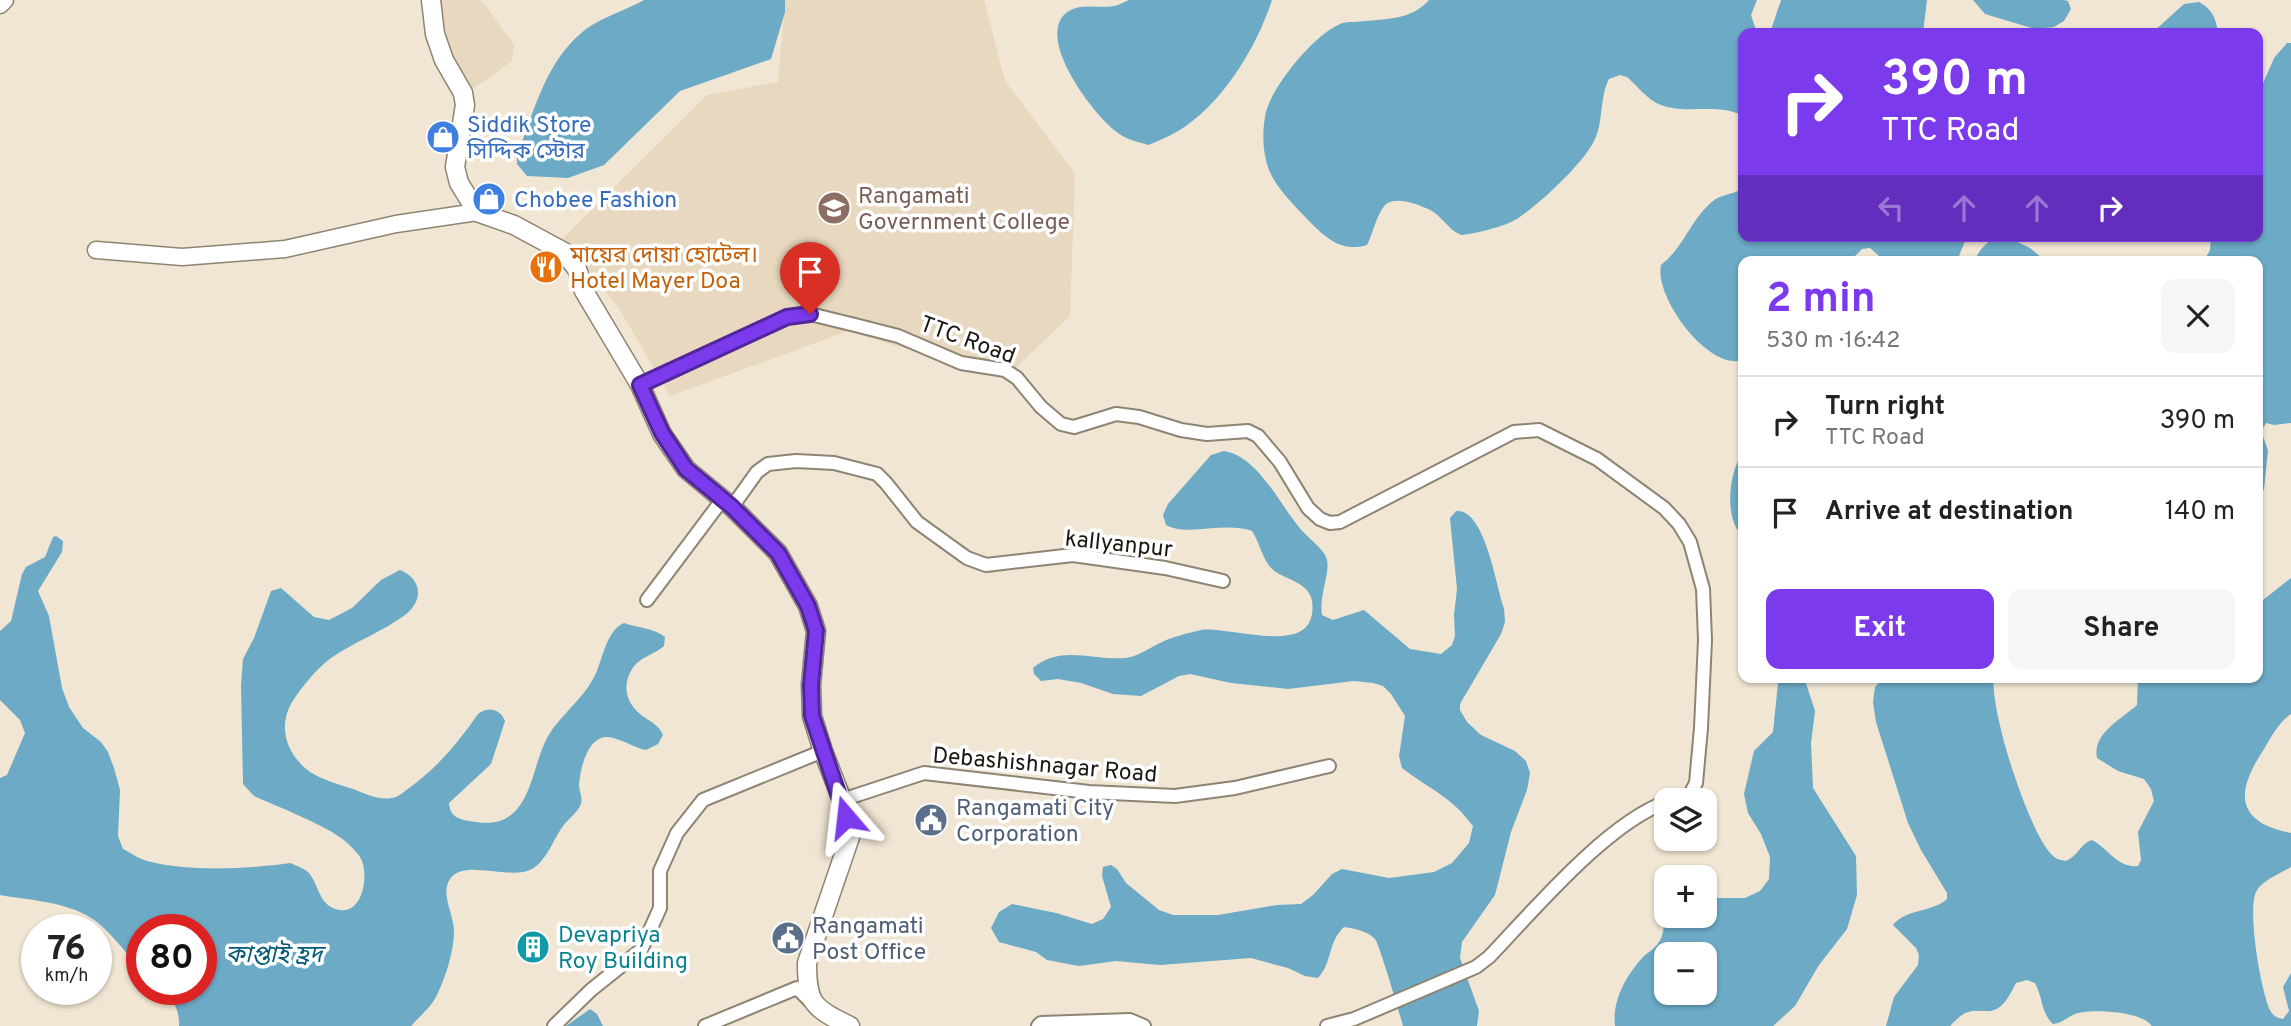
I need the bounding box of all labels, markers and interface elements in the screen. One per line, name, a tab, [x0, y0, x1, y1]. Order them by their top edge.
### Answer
text: 390 m	[1881, 51, 2028, 113]
icon: right	[1766, 56, 1857, 147]
place label: Siddik Store সিদ্দিক স্টোর	[466, 112, 591, 167]
text: TTC Road	[1881, 112, 2020, 152]
shop icon: Siddik Store সিদ্দিক স্টোর	[424, 118, 462, 156]
shop icon: Chobee Fashion	[470, 180, 508, 218]
place label: Rangamati Government College	[858, 183, 1070, 238]
place label: Chobee Fashion	[514, 187, 677, 216]
school or university icon: Rangamati Government College	[815, 189, 853, 227]
icon: left	[1872, 189, 1910, 227]
icon: ahead	[1945, 189, 1983, 227]
icon: ahead	[2018, 189, 2056, 227]
icon: right	[2091, 189, 2129, 227]
place label: মায়ের দোয়া হোটেল। Hotel Mayer Doa	[569, 242, 758, 297]
pin	[780, 242, 840, 314]
restaurant icon: মায়ের দোয়া হোটেল। Hotel Mayer Doa	[527, 248, 565, 286]
icon: arrive	[791, 253, 829, 291]
text: 2 min	[1766, 274, 1876, 327]
button: close	[2161, 279, 2235, 353]
street label: TTC Road	[915, 311, 1019, 372]
text: 530 m · 16:42	[1766, 327, 1900, 356]
text: Turn right	[1825, 391, 1945, 424]
icon: right	[1766, 403, 1804, 441]
text: 390 m	[2160, 405, 2235, 438]
text: TTC Road	[1825, 424, 1925, 453]
icon: arrive	[1766, 494, 1804, 532]
text: Arrive at destination	[1825, 496, 2073, 529]
text: 140 m	[2165, 496, 2235, 529]
street label: kallyanpur	[1063, 525, 1174, 566]
button: Exit	[1766, 589, 1994, 669]
button: Share	[2008, 589, 2235, 669]
street label: Debashishnagar Road	[931, 742, 1158, 791]
position arrow	[809, 780, 883, 854]
map controls	[1654, 788, 1717, 1005]
button: layers	[1654, 788, 1717, 851]
place label: Rangamati City Corporation	[956, 795, 1114, 850]
public building icon: Rangamati City Corporation	[912, 801, 950, 839]
button: +	[1654, 865, 1717, 928]
place label: Rangamati Post Office	[812, 913, 926, 968]
speed limit sign: 80	[126, 914, 217, 1005]
public building icon: Rangamati Post Office	[769, 919, 807, 957]
place label: Devapriya Roy Building	[558, 922, 688, 977]
text: 76	[47, 928, 86, 972]
building icon: Devapriya Roy Building	[514, 928, 552, 966]
water label: কাপ্তাই হ্রদ	[226, 940, 327, 971]
button: −	[1654, 942, 1717, 1005]
text: km/h	[45, 965, 88, 988]

